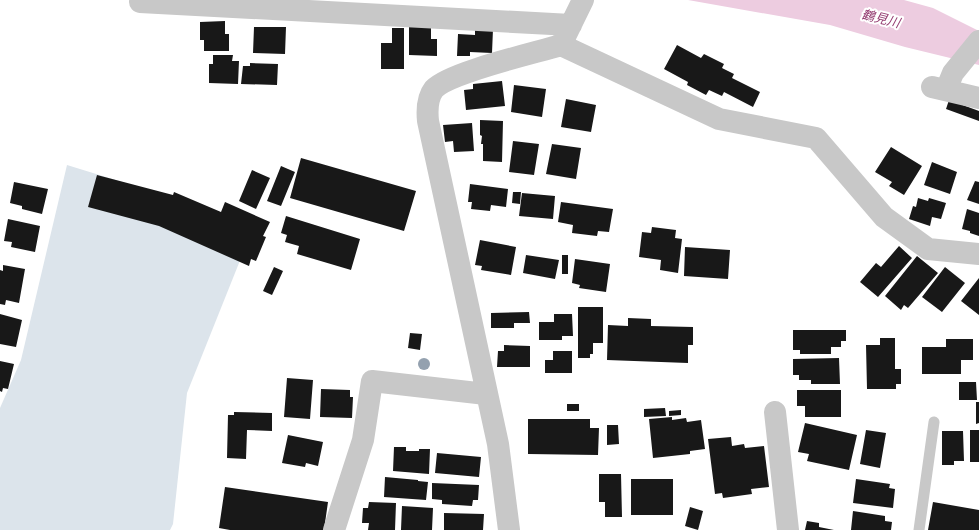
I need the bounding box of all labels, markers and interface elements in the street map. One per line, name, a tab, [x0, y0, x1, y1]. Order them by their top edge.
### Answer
water label: 鶴見川	[860, 6, 904, 30]

